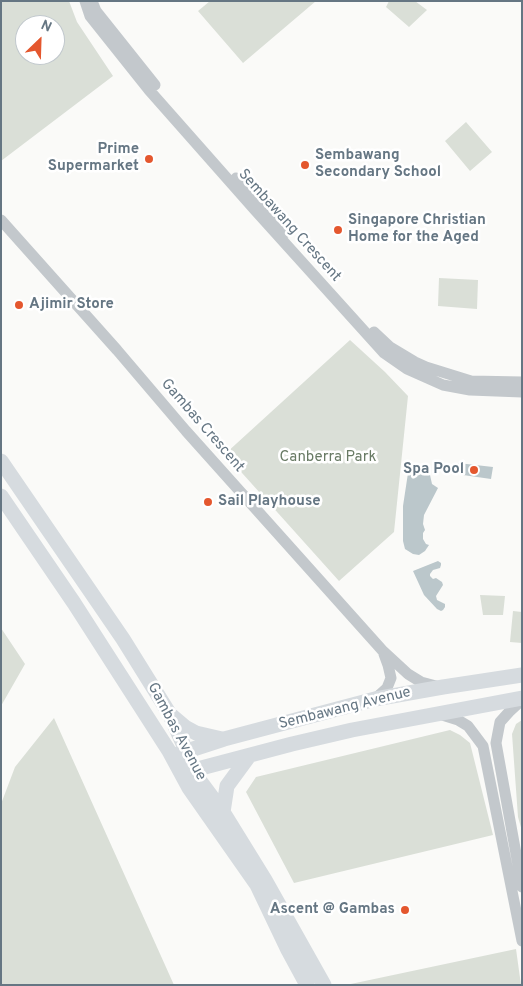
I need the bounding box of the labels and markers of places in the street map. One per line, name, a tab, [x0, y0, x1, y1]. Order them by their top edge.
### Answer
place label: Prime Supermarket	[48, 141, 139, 176]
place label: Sembawang Secondary School	[315, 147, 441, 182]
marker: Prime Supermarket	[143, 153, 155, 165]
marker: Sembawang Secondary School	[299, 159, 311, 171]
place label: Singapore Christian Home for the Aged	[348, 212, 486, 247]
marker: Singapore Christian Home for the Aged	[332, 224, 344, 236]
place label: Ajimir Store	[29, 296, 114, 314]
marker: Ajimir Store	[13, 299, 25, 311]
place label: Spa Pool	[403, 461, 464, 479]
marker: Spa Pool	[468, 464, 480, 476]
place label: Sail Playhouse	[218, 493, 321, 511]
marker: Sail Playhouse	[202, 496, 214, 508]
place label: Ascent @ Gambas	[270, 901, 395, 919]
marker: Ascent @ Gambas	[399, 904, 411, 916]

